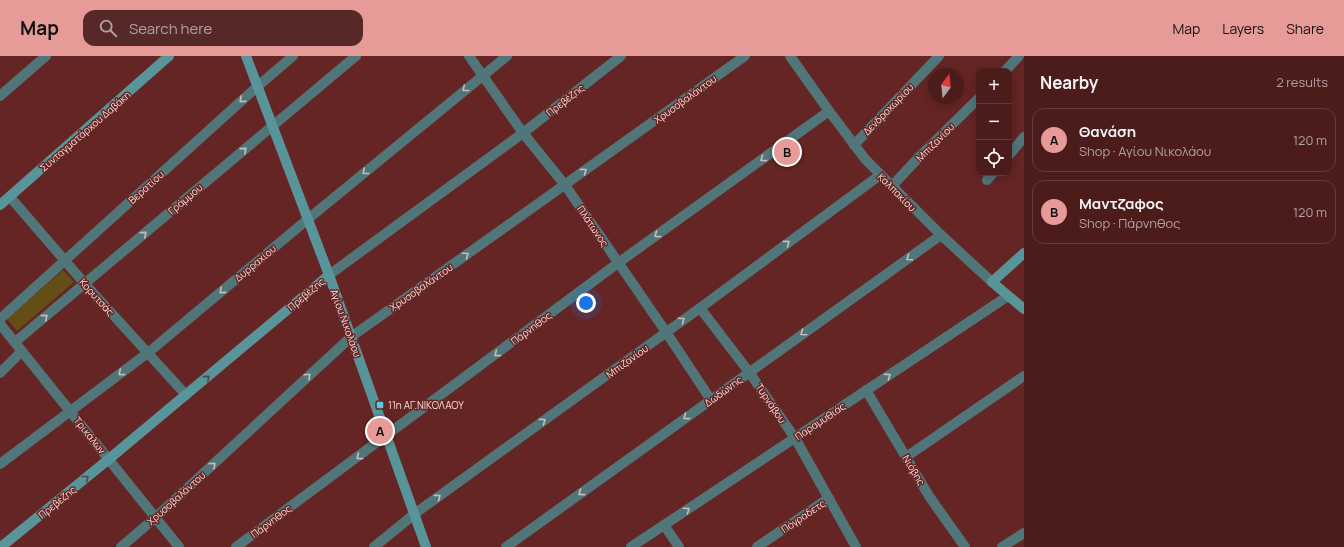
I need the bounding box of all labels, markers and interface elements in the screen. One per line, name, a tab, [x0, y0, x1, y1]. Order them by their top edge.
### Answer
search box	[83, 10, 363, 46]
text: Map	[20, 15, 59, 41]
icon: search	[97, 17, 119, 39]
text: Search here	[129, 18, 212, 39]
text: Map	[1172, 19, 1200, 38]
text: Layers	[1222, 19, 1264, 38]
text: Share	[1286, 19, 1324, 38]
north arrow	[928, 68, 964, 104]
map controls	[976, 68, 1012, 176]
button: +	[976, 68, 1012, 104]
street label: Χρυσοβαλάντου	[651, 71, 719, 127]
text: Nearby	[1040, 71, 1098, 94]
text: 2 results	[1276, 73, 1328, 91]
street label: Πρεβέζης	[543, 80, 587, 119]
street label: Δενδροχωρίου	[859, 80, 917, 138]
one-way arrow	[463, 85, 470, 92]
street label: Συνταγματάρχου Δαβάκη	[36, 87, 134, 175]
one-way arrow	[240, 95, 247, 102]
button: −	[976, 104, 1012, 140]
street label: Μπιζανίου	[913, 120, 957, 164]
text: Θανάση	[1079, 121, 1136, 142]
text: A	[1050, 131, 1058, 149]
text: 120 m	[1293, 131, 1327, 149]
pin: B	[774, 137, 800, 167]
button: locate	[976, 140, 1012, 176]
text: Shop · Αγίου Νικολάου	[1079, 142, 1211, 160]
one-way arrow	[239, 148, 246, 155]
one-way arrow	[760, 154, 767, 161]
street label: Βερατίου	[125, 167, 167, 207]
one-way arrow	[362, 167, 370, 174]
one-way arrow	[579, 169, 586, 176]
street label: Καλπακίου	[875, 170, 920, 215]
street label: Γράμμου	[165, 180, 205, 218]
text: Μαντζαφος	[1079, 193, 1164, 214]
street label: Πλάτωνος	[574, 203, 612, 250]
text: B	[1050, 203, 1058, 221]
text: 120 m	[1293, 203, 1327, 221]
text: Shop · Πάρνηθος	[1079, 214, 1180, 232]
one-way arrow	[655, 230, 662, 237]
one-way arrow	[140, 231, 147, 238]
street label: Δυρραχίου	[231, 241, 279, 285]
one-way arrow	[782, 241, 789, 248]
one-way arrow	[462, 252, 469, 259]
one-way arrow	[906, 253, 913, 261]
street label: Χρυσοβαλάντου	[387, 260, 456, 314]
street label: Πρεβέζης	[284, 274, 328, 314]
street label: Κορυτσάς	[76, 275, 118, 319]
one-way arrow	[219, 286, 227, 293]
street label: Αγίου Νικολάου	[327, 287, 365, 359]
your location	[576, 293, 596, 313]
street label: Πάρνηθος	[508, 308, 555, 348]
one-way arrow	[40, 315, 47, 322]
one-way arrow	[678, 318, 685, 325]
one-way arrow	[800, 328, 807, 336]
street label: Μπιζανίου	[603, 341, 651, 381]
one-way arrow	[494, 349, 501, 356]
one-way arrow	[119, 368, 126, 375]
street label: Δωδώνης	[701, 372, 745, 410]
one-way arrow	[884, 373, 891, 381]
one-way arrow	[303, 374, 311, 381]
one-way arrow	[203, 375, 210, 382]
street label: Τυρνάβου	[752, 380, 790, 426]
place label: 11η ΑΓ.ΝΙΚΟΛΑΟΥ	[388, 398, 464, 412]
street label: Παραμυθιάς	[792, 399, 848, 443]
marker: 11η ΑΓ.ΝΙΚΟΛΑΟΥ	[375, 400, 385, 410]
one-way arrow	[683, 412, 690, 420]
street label: Τρικάλων	[71, 413, 109, 457]
pin: A	[367, 416, 393, 446]
one-way arrow	[539, 418, 546, 426]
one-way arrow	[356, 452, 363, 459]
street label: Νιόβης	[899, 452, 929, 488]
one-way arrow	[208, 462, 216, 469]
street label: Χρυσοβαλάντου	[144, 468, 208, 528]
one-way arrow	[81, 476, 88, 483]
street label: Πρεβέζης	[35, 482, 79, 522]
one-way arrow	[578, 488, 585, 495]
one-way arrow	[433, 495, 440, 502]
street label: Πόγραδετς	[778, 496, 828, 536]
street label: Πάρνηθος	[248, 501, 295, 541]
one-way arrow	[682, 508, 689, 515]

